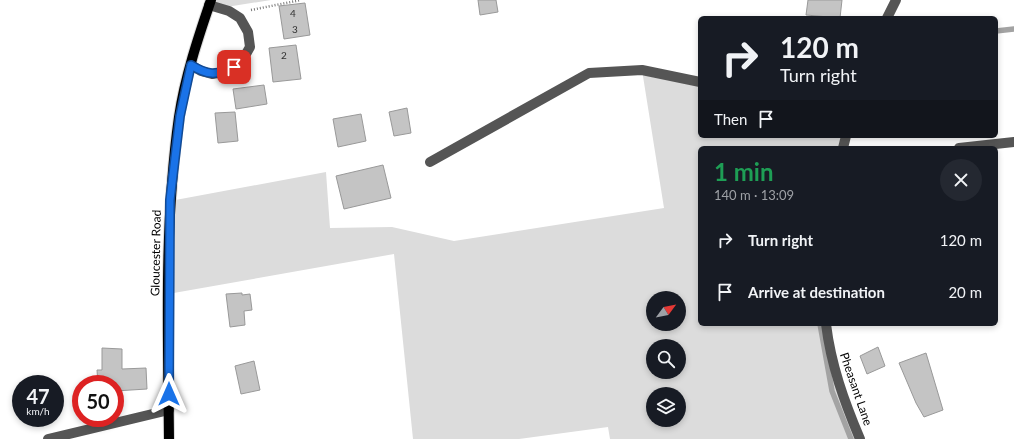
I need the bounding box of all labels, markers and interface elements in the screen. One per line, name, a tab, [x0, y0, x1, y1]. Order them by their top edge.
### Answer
house number: 4	[290, 7, 296, 19]
house number: 3	[292, 23, 298, 35]
text: 120 m	[780, 30, 859, 64]
icon: right	[714, 32, 766, 84]
house number: 2	[281, 49, 287, 61]
pin	[217, 50, 251, 84]
icon: arrive	[223, 56, 245, 78]
text: Turn right	[780, 64, 857, 86]
icon: arrive	[755, 108, 777, 130]
text: Then	[714, 110, 747, 128]
text: 1 min	[714, 157, 774, 186]
button: close	[940, 159, 982, 201]
text: 140 m · 13:09	[714, 187, 794, 203]
street label: Gloucester Road	[147, 210, 164, 296]
icon: right	[714, 229, 736, 251]
text: Turn right	[748, 231, 813, 249]
text: 120 m	[940, 231, 982, 249]
icon: arrive	[714, 281, 736, 303]
text: Arrive at destination	[748, 283, 885, 301]
text: 20 m	[948, 283, 982, 301]
north arrow	[646, 291, 686, 331]
map controls	[646, 291, 686, 427]
button: search	[646, 339, 686, 379]
street label: Pheasant Lane	[837, 350, 876, 427]
position arrow	[148, 373, 190, 415]
speed limit sign: 50	[72, 375, 124, 427]
text: 47	[26, 384, 50, 408]
button: layers	[646, 387, 686, 427]
text: km/h	[26, 405, 50, 417]

